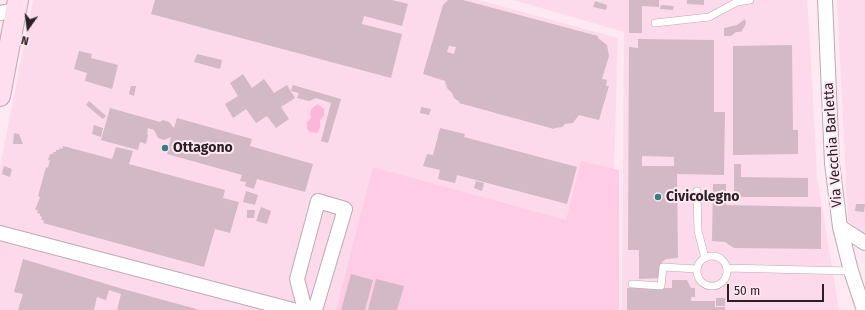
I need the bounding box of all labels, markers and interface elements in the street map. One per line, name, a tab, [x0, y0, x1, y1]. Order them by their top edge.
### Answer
north arrow	[8, 8, 48, 48]
text: N	[20, 33, 30, 47]
street label: Via Vecchia Barletta	[820, 82, 846, 208]
place label: Ottagono	[173, 140, 233, 156]
marker: Ottagono	[160, 143, 170, 153]
place label: Civicolegno	[666, 189, 740, 205]
marker: Civicolegno	[653, 192, 663, 202]
scale bar	[729, 276, 826, 302]
text: 50 m	[734, 284, 760, 298]

